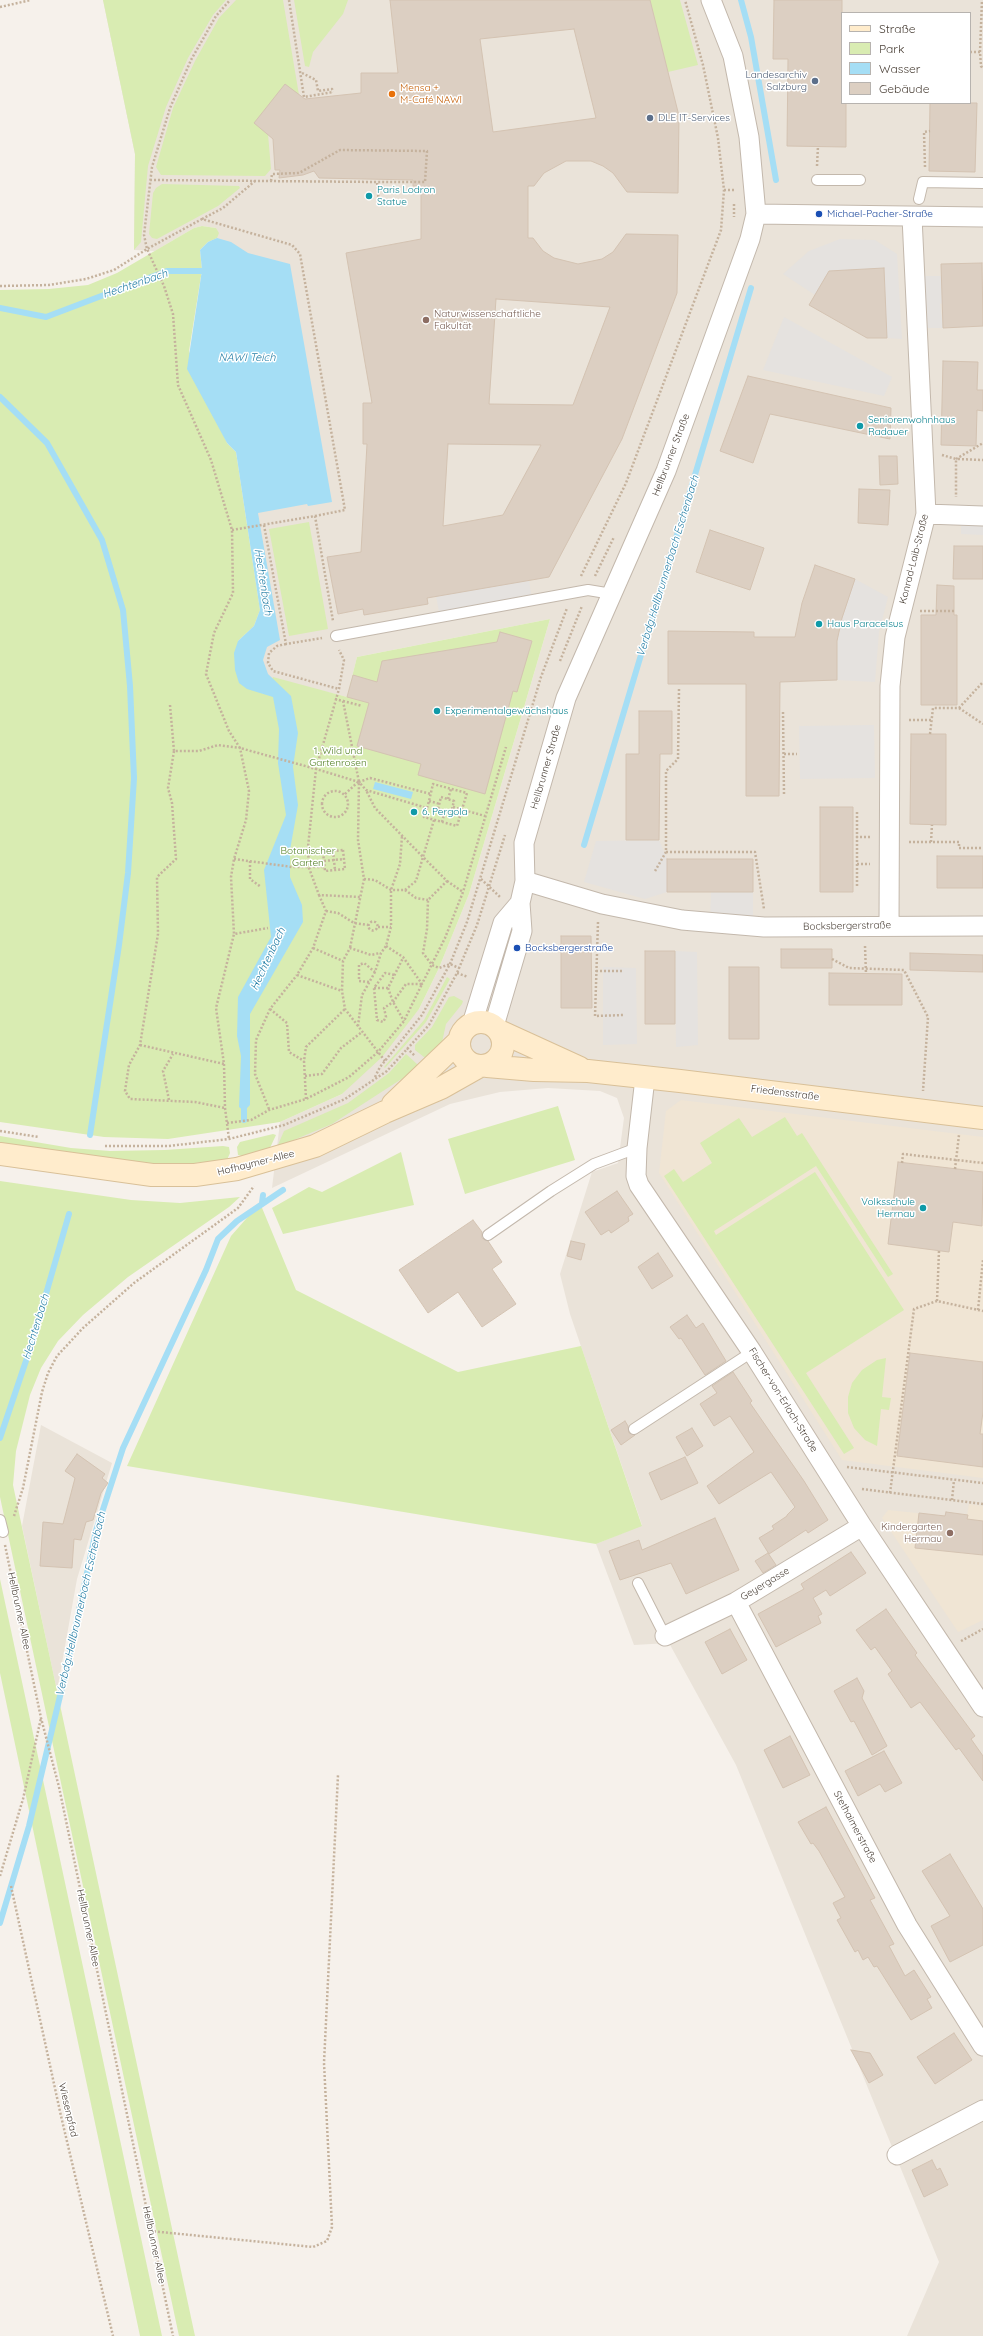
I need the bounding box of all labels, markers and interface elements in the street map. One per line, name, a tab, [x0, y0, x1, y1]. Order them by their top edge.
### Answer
legend	[841, 12, 971, 104]
text: Straße	[879, 21, 916, 36]
text: Park	[879, 41, 904, 56]
text: Wasser	[879, 61, 920, 76]
place label: Landesarchiv Salzburg	[745, 69, 807, 92]
marker: Landesarchiv Salzburg	[810, 76, 820, 86]
text: Gebäude	[879, 81, 929, 96]
place label: Mensa + M-Café NAWI	[400, 82, 462, 106]
marker: Mensa + M-Café NAWI	[387, 89, 397, 99]
place label: DLE IT-Services	[658, 112, 730, 124]
marker: DLE IT-Services	[645, 113, 655, 123]
place label: Paris Lodron Statue	[377, 184, 435, 208]
marker: Paris Lodron Statue	[364, 191, 374, 201]
place label: Michael-Pacher-Straße	[827, 208, 933, 220]
marker: Michael-Pacher-Straße	[814, 209, 824, 219]
water label: Hechtenbach	[101, 267, 169, 301]
place label: Naturwissenschaftliche Fakultät	[434, 308, 541, 332]
marker: Naturwissenschaftliche Fakultät	[421, 315, 431, 325]
water label: NAWI Teich	[218, 351, 276, 365]
street label: Hellbrunner Straße	[650, 412, 692, 498]
place label: Seniorenwohnhaus Radauer	[868, 414, 955, 438]
marker: Seniorenwohnhaus Radauer	[855, 421, 865, 431]
water label: Verbdg.Hellbrunnerbach Eschenbach	[634, 474, 702, 658]
street label: Konrad-Laib-Straße	[897, 513, 931, 605]
water label: Hechtenbach	[251, 548, 275, 616]
place label: Haus Paracelsus	[827, 618, 903, 630]
marker: Haus Paracelsus	[814, 619, 824, 629]
place label: Experimentalgewächshaus	[445, 705, 568, 717]
marker: Experimentalgewächshaus	[432, 706, 442, 716]
street label: Hellbrunner Straße	[528, 723, 564, 811]
park label: 1. Wild und Gartenrosen	[309, 745, 367, 768]
place label: 6. Pergola	[422, 806, 468, 818]
marker: 6. Pergola	[409, 807, 419, 817]
park label: Botanischer Garten	[281, 845, 335, 868]
street label: Bocksbergerstraße	[803, 919, 891, 933]
water label: Hechtenbach	[248, 926, 288, 992]
place label: Bocksbergerstraße	[525, 942, 613, 954]
marker: Bocksbergerstraße	[512, 943, 522, 953]
street label: Friedensstraße	[750, 1083, 820, 1103]
street label: Hofhaymer-Allee	[216, 1148, 296, 1178]
place label: Volksschule Herrnau	[861, 1196, 915, 1220]
marker: Volksschule Herrnau	[918, 1203, 928, 1213]
water label: Hechtenbach	[20, 1293, 52, 1361]
street label: Fischer-von-Erlach-Straße	[746, 1346, 820, 1454]
water label: Verbdg.Hellbrunnerbach Eschenbach	[53, 1511, 109, 1697]
place label: Kindergarten Herrnau	[881, 1521, 942, 1544]
marker: Kindergarten Herrnau	[945, 1528, 955, 1538]
street label: Geyergasse	[738, 1565, 792, 1603]
street label: Hellbrunner Allee	[5, 1571, 33, 1651]
street label: Stethaimerstraße	[831, 1789, 879, 1865]
street label: Hellbrunner Allee	[74, 1888, 102, 1968]
street label: Wiesenpfad	[56, 2082, 80, 2138]
street label: Hellbrunner Allee	[140, 2205, 168, 2285]

